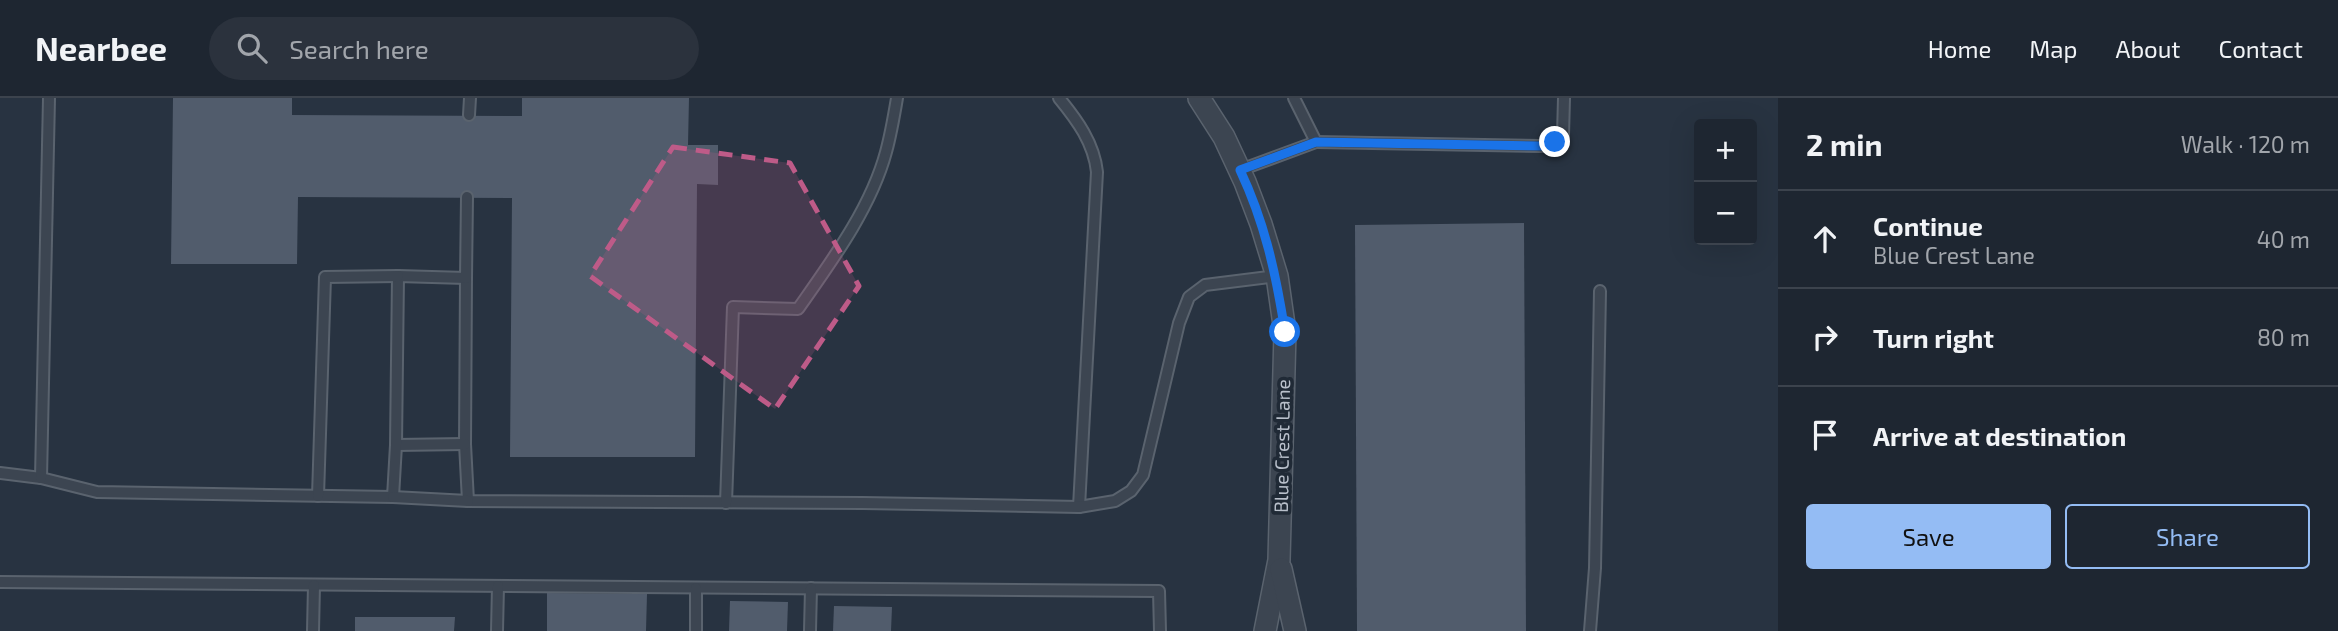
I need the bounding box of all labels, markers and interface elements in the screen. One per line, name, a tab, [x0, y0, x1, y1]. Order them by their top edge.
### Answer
search box	[209, 17, 699, 80]
text: Nearbee	[35, 28, 167, 68]
icon: search	[233, 29, 271, 67]
text: Search here	[289, 33, 429, 64]
text: Home	[1928, 34, 1991, 63]
text: Map	[2029, 34, 2077, 63]
text: About	[2115, 34, 2181, 63]
text: Contact	[2219, 34, 2303, 63]
map controls	[1694, 119, 1757, 245]
button: +	[1694, 119, 1757, 182]
route end	[1539, 126, 1570, 157]
text: 2 min	[1806, 126, 1883, 162]
text: Walk · 120 m	[2181, 130, 2310, 158]
button: −	[1694, 182, 1757, 245]
text: Continue	[1873, 210, 1983, 241]
icon: ahead	[1806, 220, 1844, 258]
text: 40 m	[2257, 225, 2310, 253]
text: Blue Crest Lane	[1873, 241, 2035, 269]
route start	[1269, 316, 1300, 347]
icon: right	[1806, 318, 1844, 356]
text: Turn right	[1873, 322, 1994, 353]
text: 80 m	[2257, 323, 2310, 351]
street label: Blue Crest Lane	[1269, 379, 1294, 513]
icon: arrive	[1806, 416, 1844, 454]
text: Arrive at destination	[1873, 420, 2126, 451]
button: Save	[1806, 504, 2051, 569]
button: Share	[2065, 504, 2310, 569]

